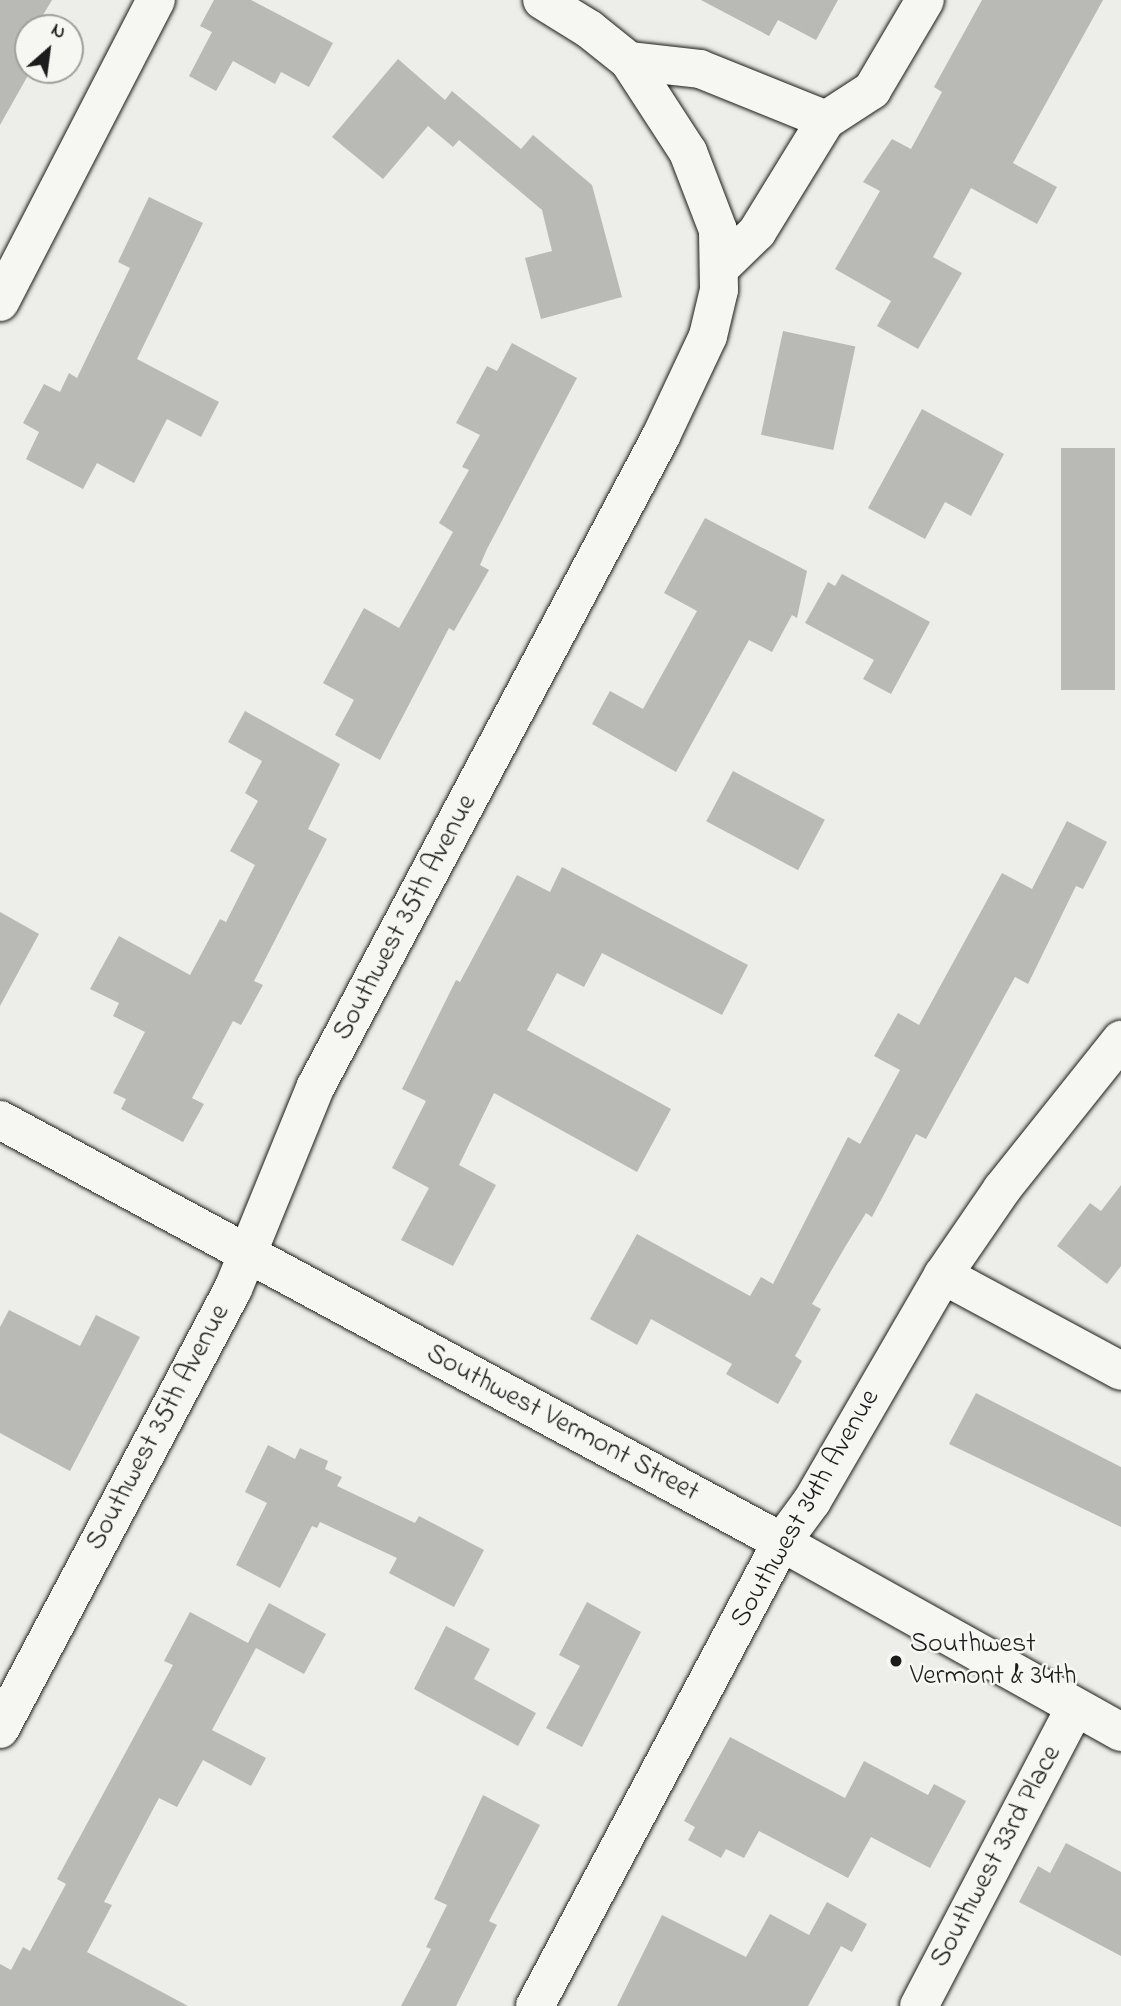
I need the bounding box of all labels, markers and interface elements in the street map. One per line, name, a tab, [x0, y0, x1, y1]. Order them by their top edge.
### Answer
north arrow	[14, 14, 84, 84]
text: N	[46, 17, 70, 47]
street label: Southwest 35th Avenue	[327, 789, 485, 1047]
street label: Southwest 35th Avenue	[80, 1299, 238, 1557]
street label: Southwest Vermont Street	[420, 1338, 704, 1510]
street label: Southwest 34th Avenue	[724, 1384, 888, 1634]
place label: Southwest Vermont & 34th	[910, 1628, 1076, 1694]
marker: Southwest Vermont & 34th	[888, 1653, 904, 1669]
street label: Southwest 33rd Place	[924, 1740, 1070, 1974]

